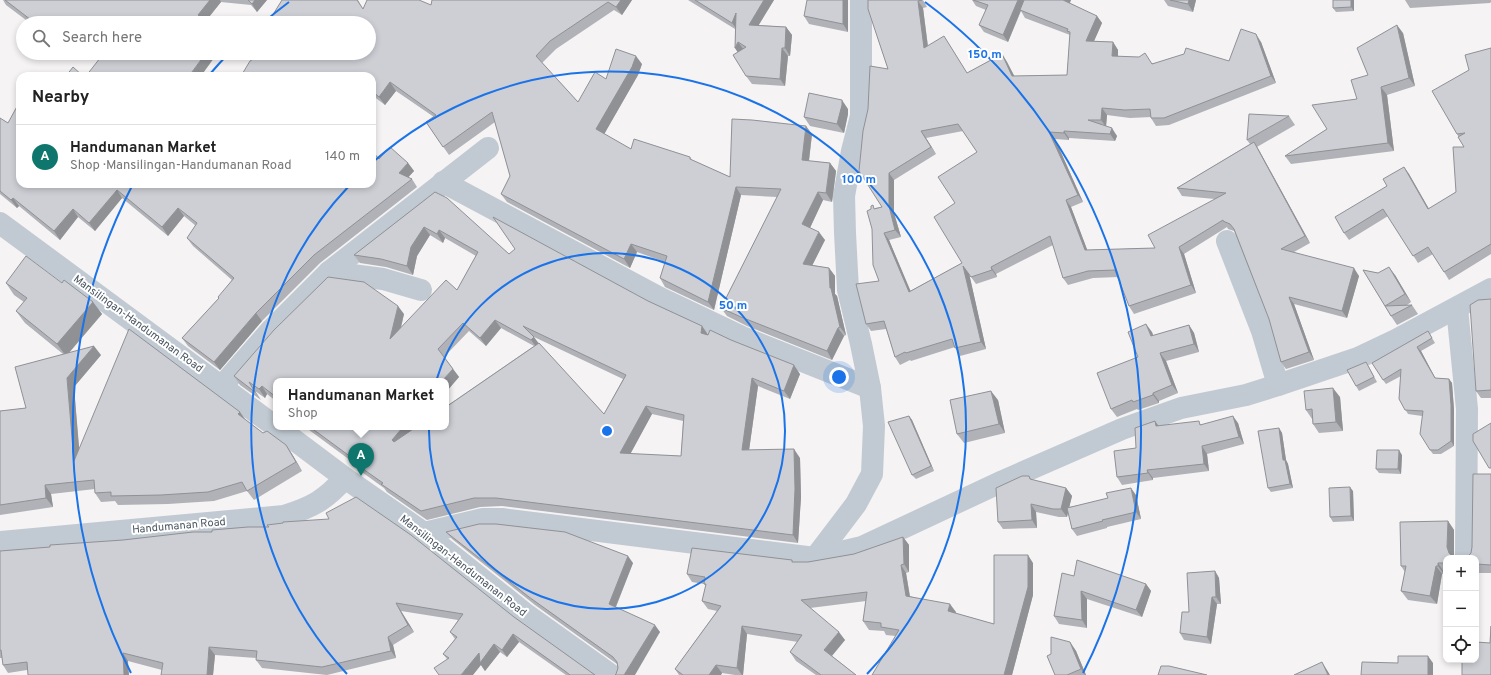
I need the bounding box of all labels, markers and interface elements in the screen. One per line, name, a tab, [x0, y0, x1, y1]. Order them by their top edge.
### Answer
search box	[16, 16, 376, 60]
icon: search	[30, 27, 52, 49]
text: Search here	[62, 29, 142, 48]
text: 150 m	[968, 47, 1002, 63]
text: Nearby	[32, 87, 89, 109]
text: Handumanan Market	[70, 139, 216, 158]
text: A	[40, 149, 50, 165]
text: 140 m	[325, 149, 360, 165]
text: Shop · Mansilingan-Handumanan Road	[70, 158, 292, 174]
text: 100 m	[842, 172, 876, 188]
street label: Mansilingan-Handumanan Road	[70, 272, 206, 376]
text: 50 m	[719, 298, 747, 314]
your location	[829, 367, 849, 387]
popup	[273, 378, 449, 430]
text: Handumanan Market	[288, 387, 434, 406]
text: Shop	[288, 406, 318, 422]
centre of rings	[600, 424, 614, 438]
pin: A	[348, 443, 374, 476]
street label: Mansilingan-Handumanan Road	[397, 512, 529, 620]
street label: Handumanan Road	[132, 515, 226, 537]
map controls	[1443, 555, 1479, 663]
button: +	[1443, 555, 1479, 591]
button: −	[1443, 591, 1479, 627]
button: locate	[1443, 627, 1479, 663]

